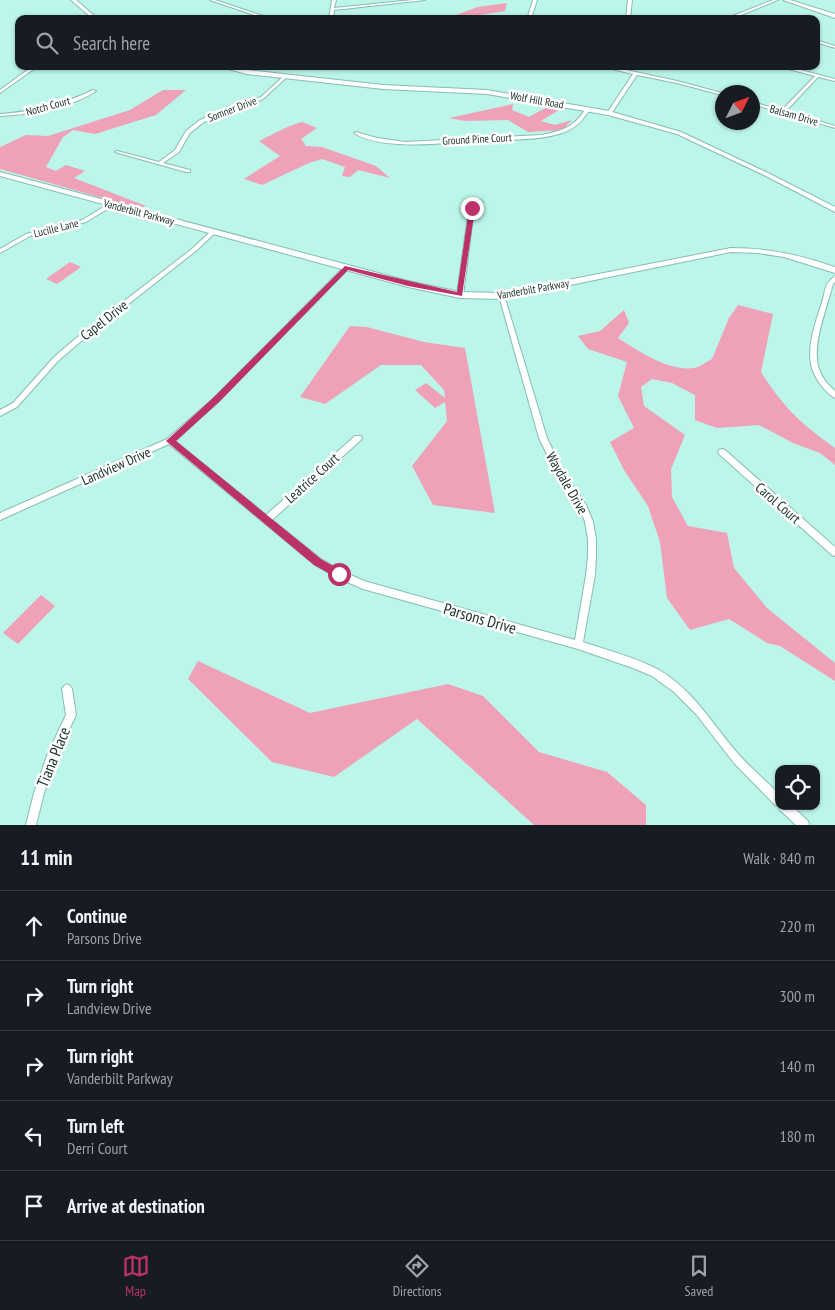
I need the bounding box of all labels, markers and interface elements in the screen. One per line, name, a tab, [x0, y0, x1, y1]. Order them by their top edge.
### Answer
search box	[15, 15, 820, 70]
icon: search	[33, 29, 61, 57]
text: Search here	[73, 31, 150, 55]
north arrow	[715, 85, 760, 130]
street label: Wolf Hill Road	[509, 88, 565, 112]
street label: Notch Court	[24, 93, 72, 119]
street label: Somner Drive	[206, 93, 259, 125]
street label: Balsam Drive	[768, 101, 820, 129]
street label: Ground Pine Court	[442, 130, 512, 148]
street label: Vanderbilt Parkway	[101, 196, 177, 228]
route end	[461, 197, 484, 220]
street label: Lucille Lane	[32, 216, 80, 240]
street label: Vanderbilt Parkway	[495, 276, 571, 302]
street label: Capel Drive	[77, 296, 132, 344]
street label: Landview Drive	[79, 443, 154, 489]
street label: Leatrice Court	[281, 449, 343, 507]
street label: Waydale Drive	[542, 449, 592, 518]
street label: Carol Court	[752, 478, 804, 528]
route start	[328, 563, 351, 586]
street label: Parsons Drive	[441, 598, 519, 638]
street label: Tiana Place	[32, 724, 74, 790]
map controls	[775, 765, 820, 810]
button: locate	[775, 765, 820, 810]
text: 11 min	[20, 844, 72, 871]
text: Walk · 840 m	[743, 848, 815, 868]
text: Continue	[67, 904, 127, 928]
icon: ahead	[20, 912, 48, 940]
text: 220 m	[780, 916, 815, 936]
text: Parsons Drive	[67, 928, 142, 948]
text: Turn right	[67, 974, 133, 998]
icon: right	[20, 982, 48, 1010]
text: 300 m	[780, 986, 815, 1006]
text: Landview Drive	[67, 998, 152, 1018]
text: Turn right	[67, 1044, 133, 1068]
icon: right	[20, 1052, 48, 1080]
text: 140 m	[780, 1056, 815, 1076]
text: Vanderbilt Parkway	[67, 1068, 173, 1088]
text: Turn left	[67, 1114, 124, 1138]
icon: left	[20, 1122, 48, 1150]
text: 180 m	[780, 1126, 815, 1146]
text: Derri Court	[67, 1138, 128, 1158]
icon: arrive	[20, 1192, 48, 1220]
text: Arrive at destination	[67, 1194, 205, 1218]
tab: Map	[122, 1252, 150, 1300]
tab: Directions	[393, 1252, 441, 1300]
tab: Saved	[685, 1252, 713, 1300]

